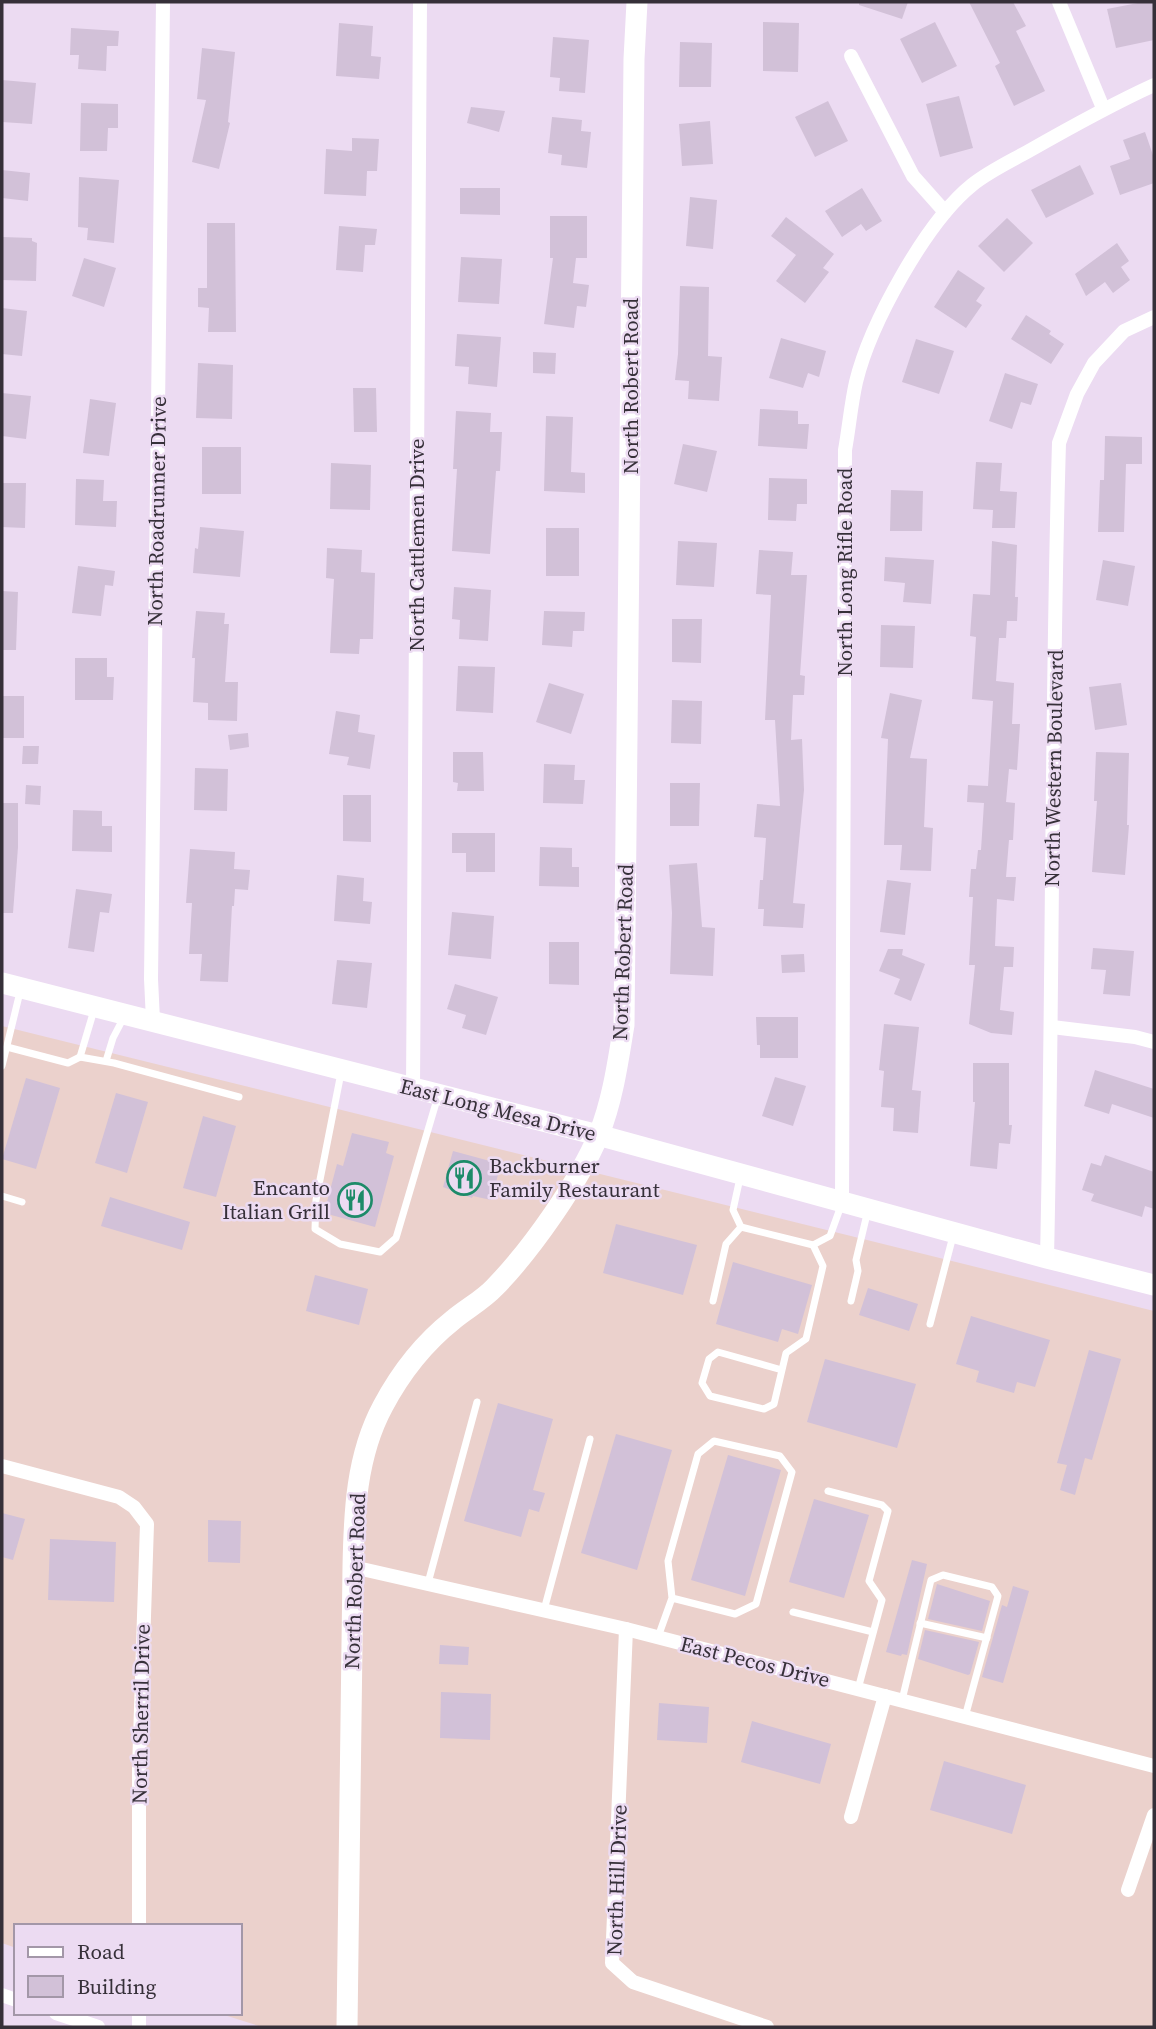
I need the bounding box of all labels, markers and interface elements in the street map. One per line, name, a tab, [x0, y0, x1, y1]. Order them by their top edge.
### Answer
street label: North Robert Road	[616, 298, 645, 474]
street label: North Roadrunner Drive	[140, 396, 173, 626]
street label: North Cattlemen Drive	[402, 439, 431, 651]
street label: North Long Rifle Road	[830, 467, 859, 676]
street label: North Western Boulevard	[1037, 649, 1070, 887]
street label: North Robert Road	[605, 863, 640, 1041]
street label: East Long Mesa Drive	[397, 1071, 599, 1148]
place label: Backburner Family Restaurant	[489, 1151, 660, 1204]
restaurant icon: Backburner Family Restaurant	[445, 1159, 483, 1197]
place label: Encanto Italian Grill	[222, 1173, 330, 1226]
restaurant icon: Encanto Italian Grill	[336, 1181, 374, 1219]
street label: North Robert Road	[337, 1492, 372, 1670]
street label: North Sherril Drive	[124, 1624, 157, 1804]
street label: East Pecos Drive	[677, 1629, 833, 1694]
street label: North Hill Drive	[599, 1804, 634, 1956]
legend	[14, 1924, 242, 2015]
text: Road	[77, 1937, 125, 1966]
text: Building	[77, 1972, 156, 2001]

